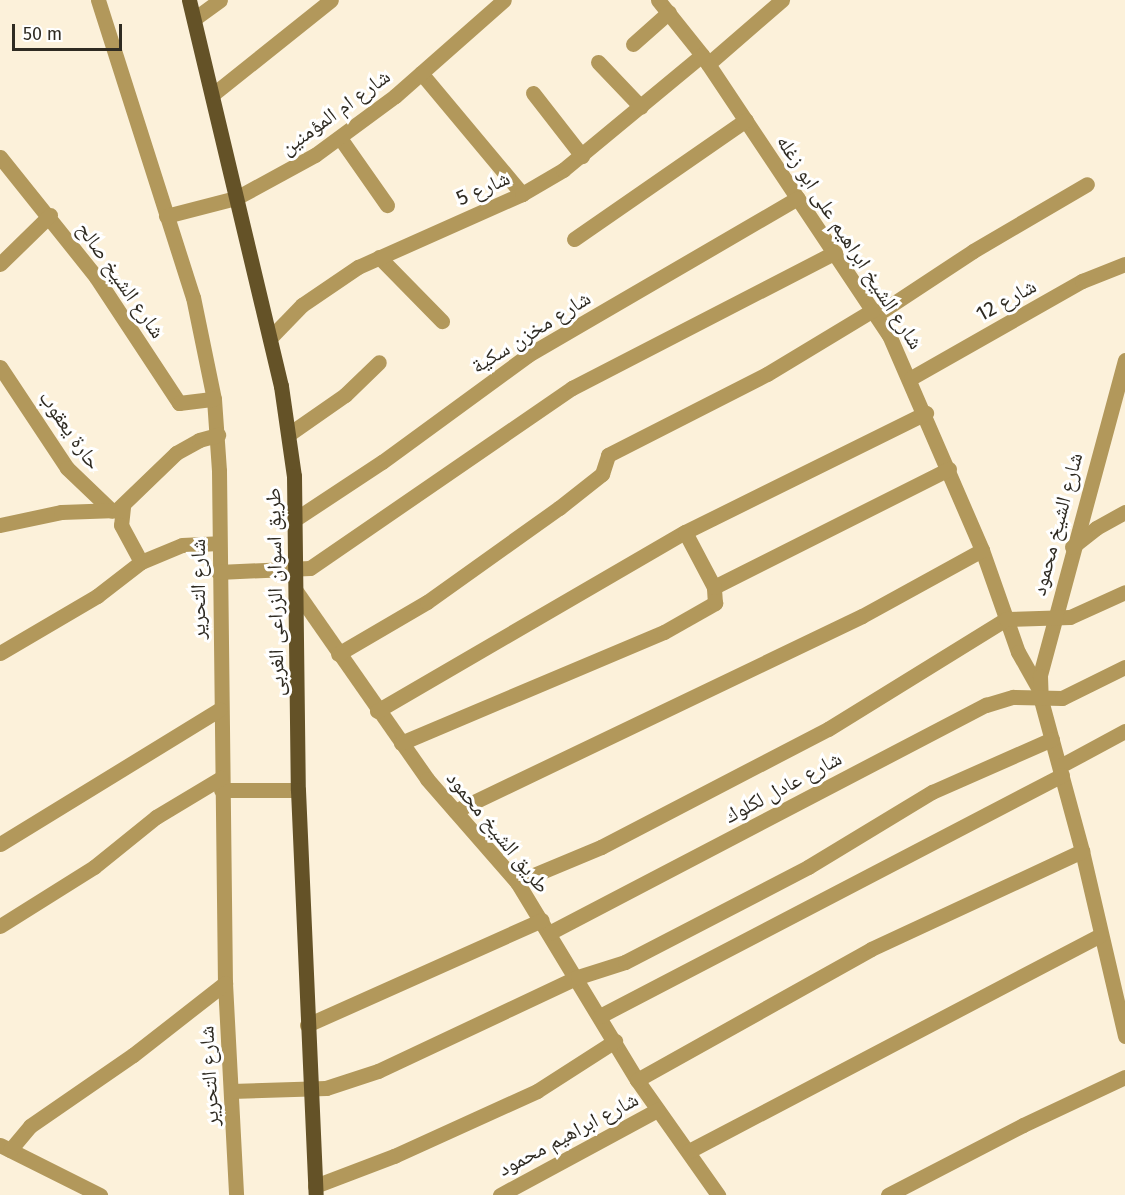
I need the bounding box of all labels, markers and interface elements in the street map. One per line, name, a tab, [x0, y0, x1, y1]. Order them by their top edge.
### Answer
scale bar	[15, 12, 124, 50]
text: 50 m	[23, 23, 62, 45]
street label: شارع ام المؤمنين	[275, 64, 395, 160]
street label: شارع الشيخ ابراهيم على ابو زغله	[771, 130, 929, 354]
street label: شارع 5	[452, 165, 514, 211]
street label: شارع الشيخ صالح	[72, 217, 170, 343]
street label: شارع 12	[971, 273, 1041, 327]
street label: شارع مخزن سكية	[467, 285, 595, 379]
street label: حارة يعقوب	[34, 386, 106, 474]
street label: شارع الشيخ محمود	[1026, 450, 1088, 598]
street label: طريق اسوان الزراعى الغربى	[261, 488, 289, 696]
street label: شارع التحرير	[185, 539, 211, 639]
street label: شارع عادل لكلوك	[720, 746, 846, 828]
street label: طريق الشيخ محمود	[441, 766, 555, 898]
street label: شارع التحرير	[194, 1025, 224, 1127]
street label: شارع ابراهيم محمود	[493, 1086, 643, 1182]

